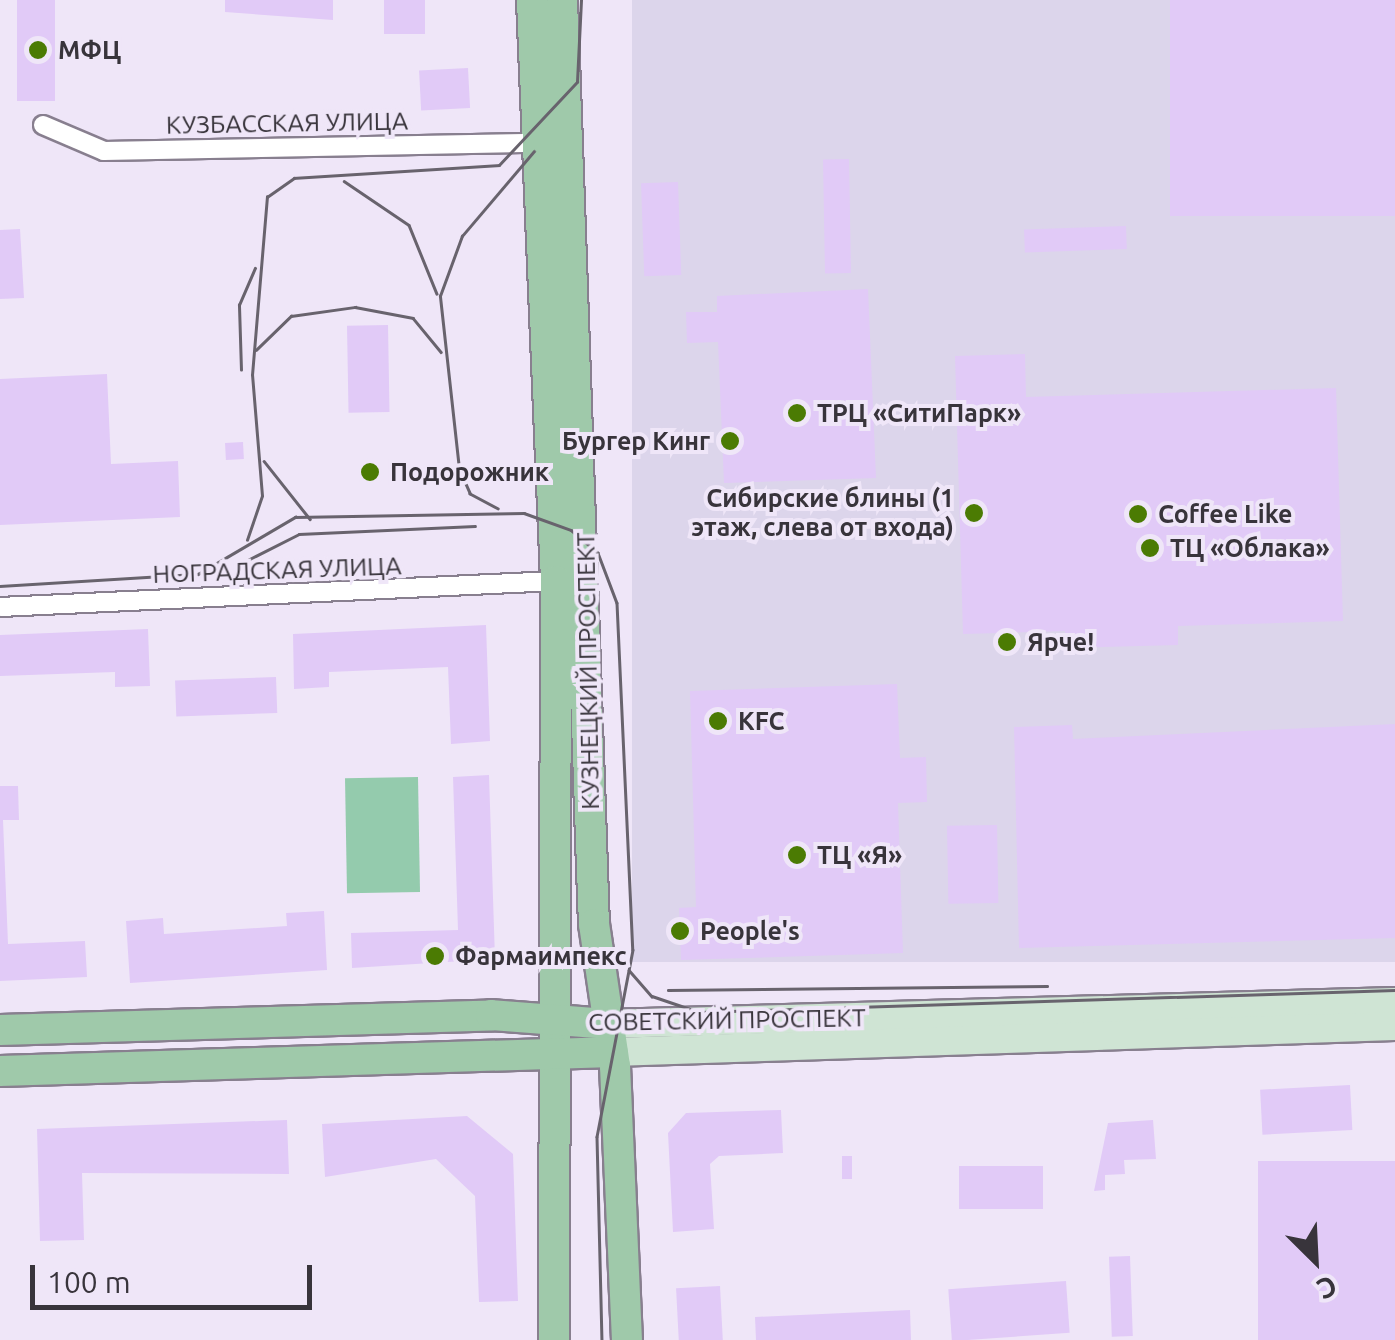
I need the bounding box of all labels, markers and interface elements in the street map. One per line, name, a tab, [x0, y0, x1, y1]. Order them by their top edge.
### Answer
place label: МФЦ	[58, 35, 121, 65]
marker: МФЦ	[27, 39, 49, 61]
street label: КУЗБАССКАЯ УЛИЦА	[166, 106, 408, 140]
place label: ТРЦ «СитиПарк»	[817, 398, 1021, 428]
marker: ТРЦ «СитиПарк»	[786, 402, 808, 424]
place label: Бургер Кинг	[562, 426, 710, 456]
marker: Бургер Кинг	[719, 430, 741, 452]
place label: Подорожник	[390, 457, 549, 487]
marker: Подорожник	[359, 461, 381, 483]
place label: Сибирские блины (1 этаж, слева от входа)	[691, 484, 954, 543]
place label: Coffee Like	[1158, 499, 1292, 529]
marker: Сибирские блины (1 этаж, слева от входа)	[963, 502, 985, 524]
marker: Coffee Like	[1127, 503, 1149, 525]
street label: КУЗНЕЦКИЙ ПРОСПЕКТ	[571, 532, 605, 810]
place label: ТЦ «Облака»	[1170, 533, 1330, 563]
marker: ТЦ «Облака»	[1139, 537, 1161, 559]
street label: НОГРАДСКАЯ УЛИЦА	[152, 551, 402, 589]
place label: Ярче!	[1027, 627, 1094, 657]
marker: Ярче!	[996, 631, 1018, 653]
place label: KFC	[738, 706, 784, 736]
marker: KFC	[707, 710, 729, 732]
place label: ТЦ «Я»	[817, 840, 902, 870]
marker: ТЦ «Я»	[786, 844, 808, 866]
place label: People's	[700, 916, 800, 946]
marker: People's	[669, 920, 691, 942]
place label: Фармаимпекс	[455, 941, 627, 971]
marker: Фармаимпекс	[424, 945, 446, 967]
street label: СОВЕТСКИЙ ПРОСПЕКТ	[588, 1003, 866, 1037]
north arrow	[1265, 1210, 1365, 1310]
scale bar	[35, 1245, 318, 1307]
text: 100 m	[47, 1265, 131, 1299]
text: С	[1313, 1270, 1342, 1306]

